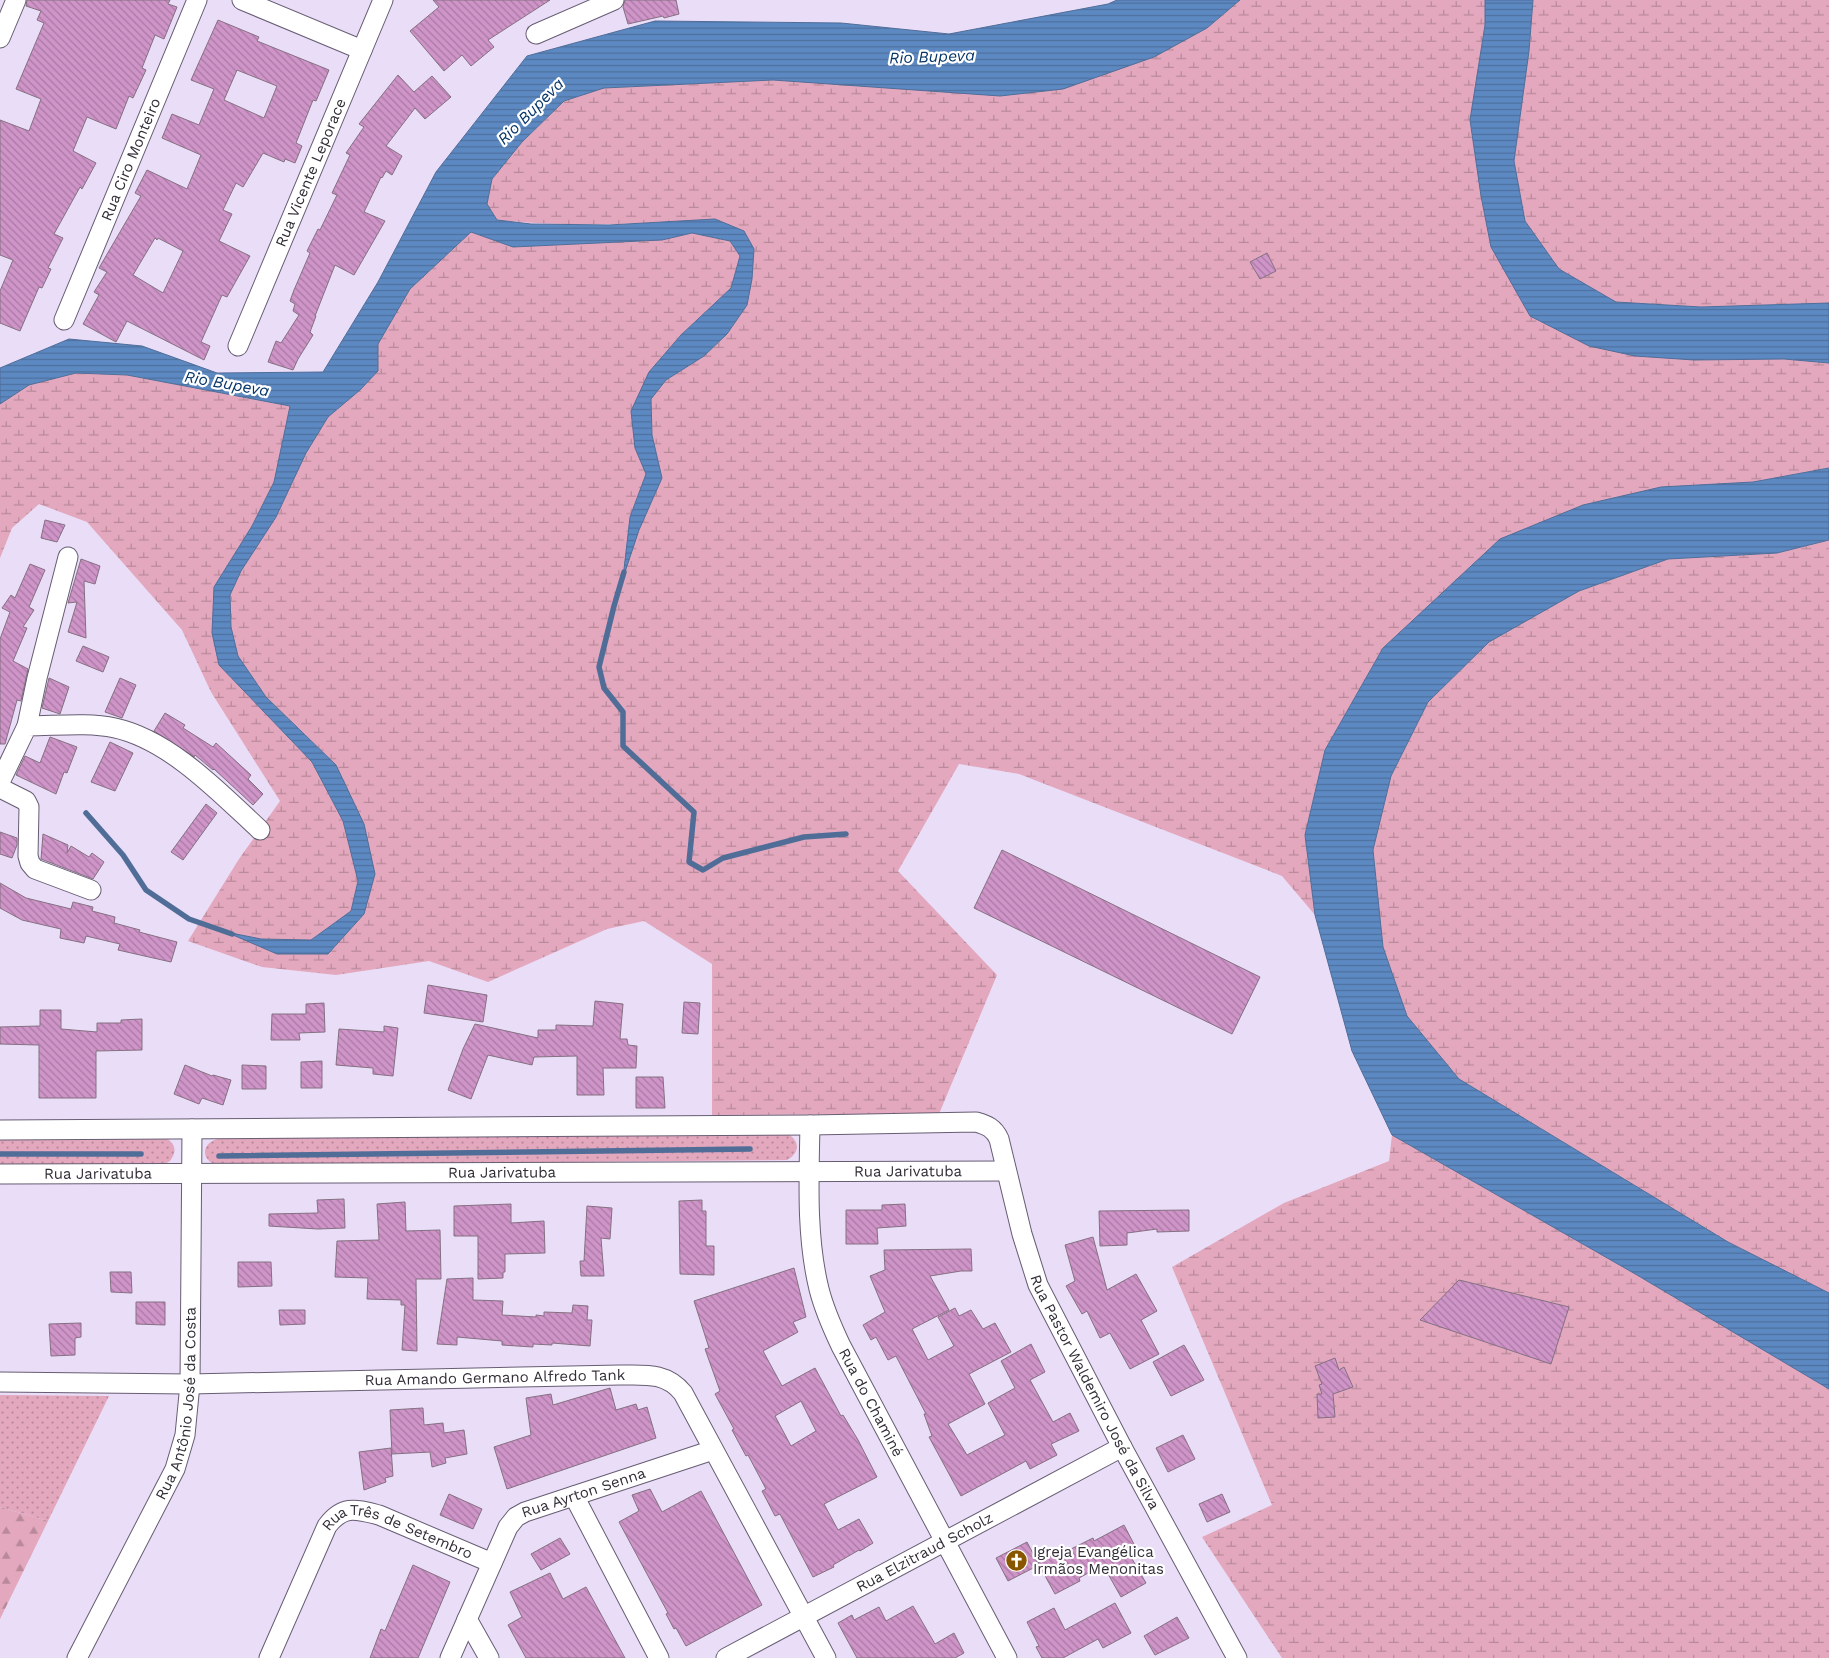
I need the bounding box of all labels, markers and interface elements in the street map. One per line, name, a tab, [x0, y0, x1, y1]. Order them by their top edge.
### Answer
water label: Rio Bupeva	[889, 46, 975, 67]
water label: Rio Bupeva	[493, 74, 568, 148]
street label: Rua Ciro Monteiro	[97, 95, 164, 223]
street label: Rua Vicente Leporace	[272, 96, 350, 250]
water label: Rio Bupeva	[183, 367, 271, 400]
street label: Rua Jarivatuba	[854, 1162, 963, 1180]
street label: Rua Jarivatuba	[448, 1163, 557, 1182]
street label: Rua Jarivatuba	[44, 1165, 153, 1183]
street label: Rua Pastor Waldemiro José da Silva	[1026, 1273, 1164, 1513]
street label: Rua Antônio José da Costa	[152, 1307, 200, 1503]
street label: Rua do Chaminé	[835, 1345, 907, 1460]
street label: Rua Amando Germano Alfredo Tank	[364, 1366, 626, 1389]
street label: Rua Ayrton Senna	[519, 1464, 648, 1522]
street label: Rua Três de Setembro	[318, 1501, 475, 1563]
street label: Rua Elzitraud Scholz	[853, 1509, 996, 1596]
place label: Igreja Evangélica Irmãos Menonitas	[1033, 1543, 1164, 1578]
church icon: Igreja Evangélica Irmãos Menonitas	[1005, 1549, 1029, 1573]

